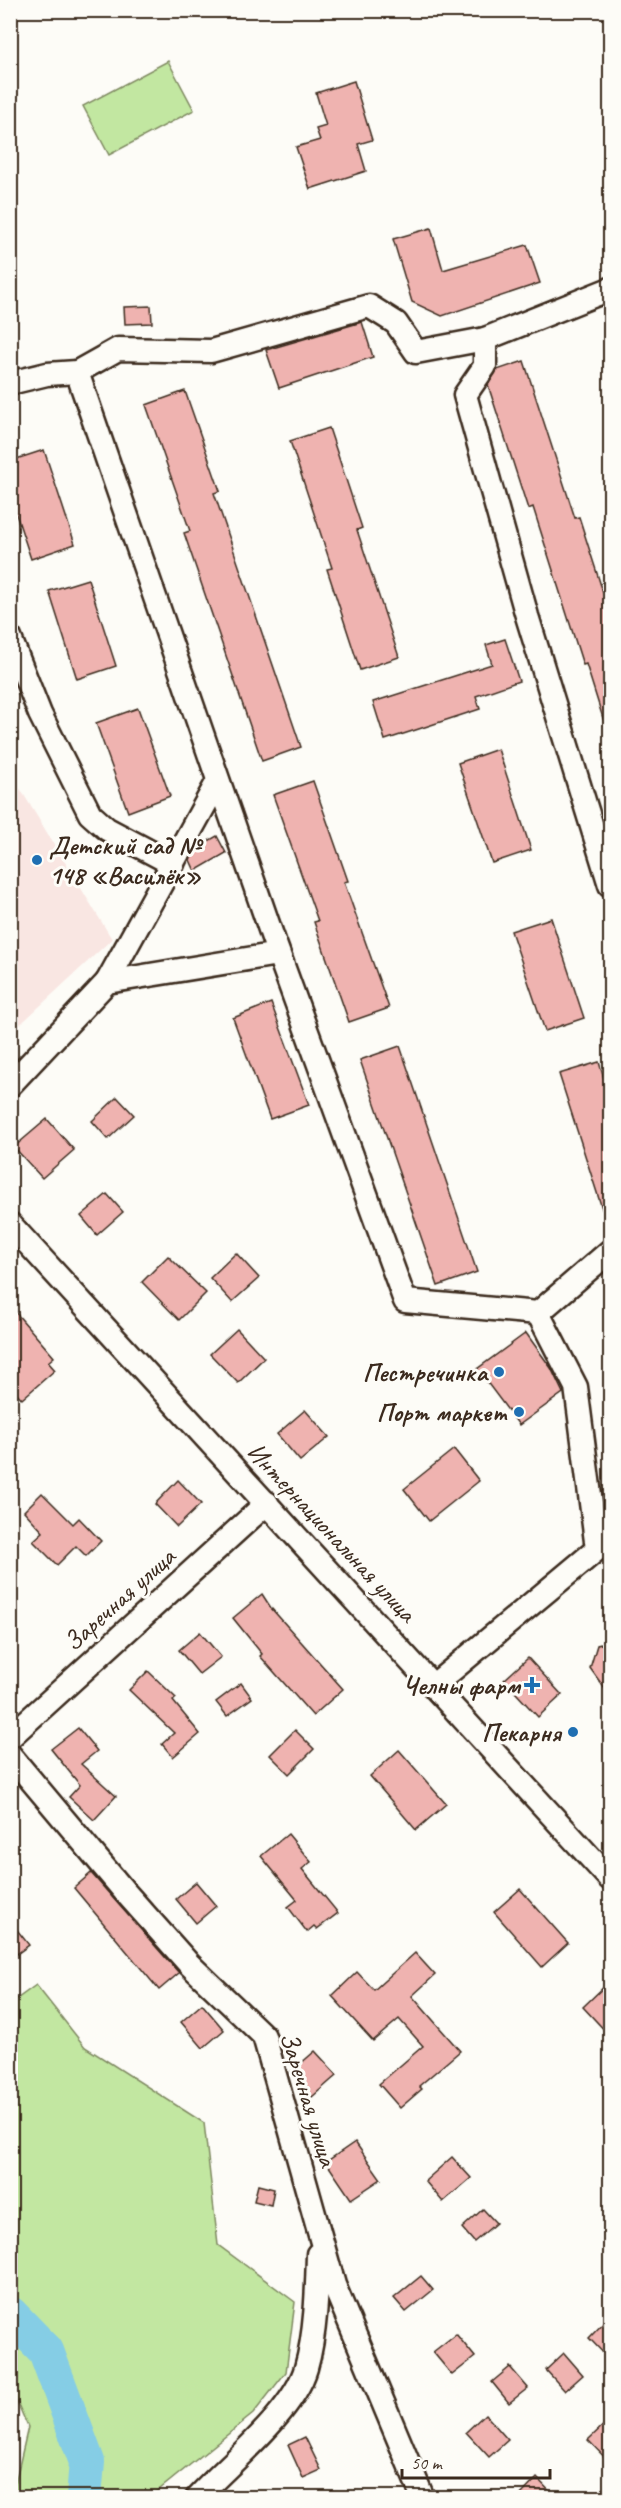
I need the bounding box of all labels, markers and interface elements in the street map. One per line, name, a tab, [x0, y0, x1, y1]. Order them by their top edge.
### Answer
place label: Детский сад № 148 «Василёк»	[49, 829, 204, 892]
marker: Детский сад № 148 «Василёк»	[30, 853, 44, 867]
place label: Пестречинка	[363, 1356, 489, 1389]
marker: Пестречинка	[492, 1365, 506, 1379]
place label: Порт маркет	[377, 1396, 508, 1429]
marker: Порт маркет	[512, 1405, 526, 1419]
street label: Интернациональная улица	[240, 1436, 425, 1630]
street label: Заречная улица	[57, 1539, 183, 1658]
place label: Челны фарм	[402, 1669, 521, 1702]
marker: Челны фарм	[525, 1678, 539, 1692]
place label: Пекарня	[482, 1716, 563, 1749]
marker: Пекарня	[566, 1725, 580, 1739]
street label: Заречная улица	[272, 2028, 345, 2172]
scale bar	[402, 2442, 550, 2480]
text: 50 m	[411, 2452, 444, 2474]

